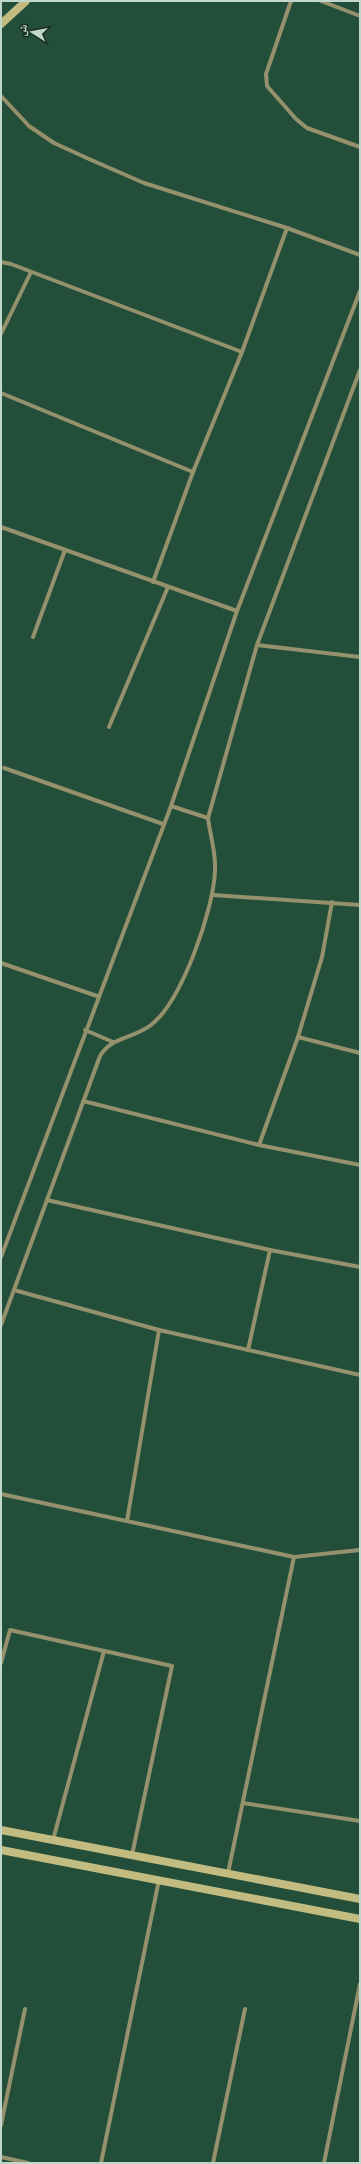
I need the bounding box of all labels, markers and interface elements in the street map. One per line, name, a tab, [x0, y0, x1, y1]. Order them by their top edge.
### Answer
north arrow	[12, 12, 52, 52]
text: ش	[15, 23, 31, 37]

